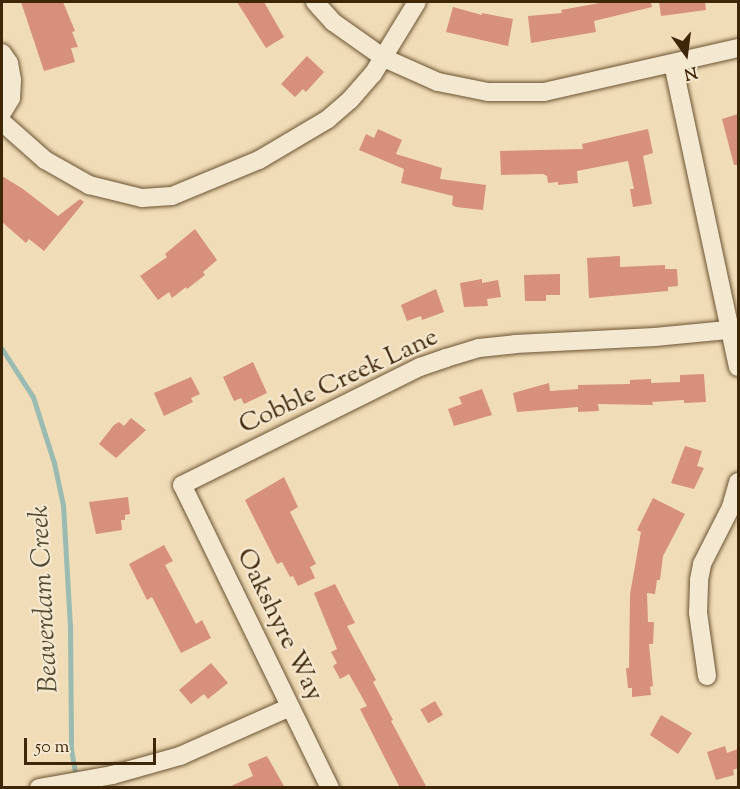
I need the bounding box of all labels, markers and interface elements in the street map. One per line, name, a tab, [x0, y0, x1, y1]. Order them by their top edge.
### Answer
north arrow	[656, 24, 716, 84]
text: N	[681, 59, 699, 85]
street label: Cobble Creek Lane	[235, 322, 443, 442]
water label: Beaverdam Creek	[24, 504, 66, 694]
street label: Oakshyre Way	[229, 544, 329, 706]
scale bar	[27, 726, 159, 764]
text: 50 m	[35, 735, 69, 761]

